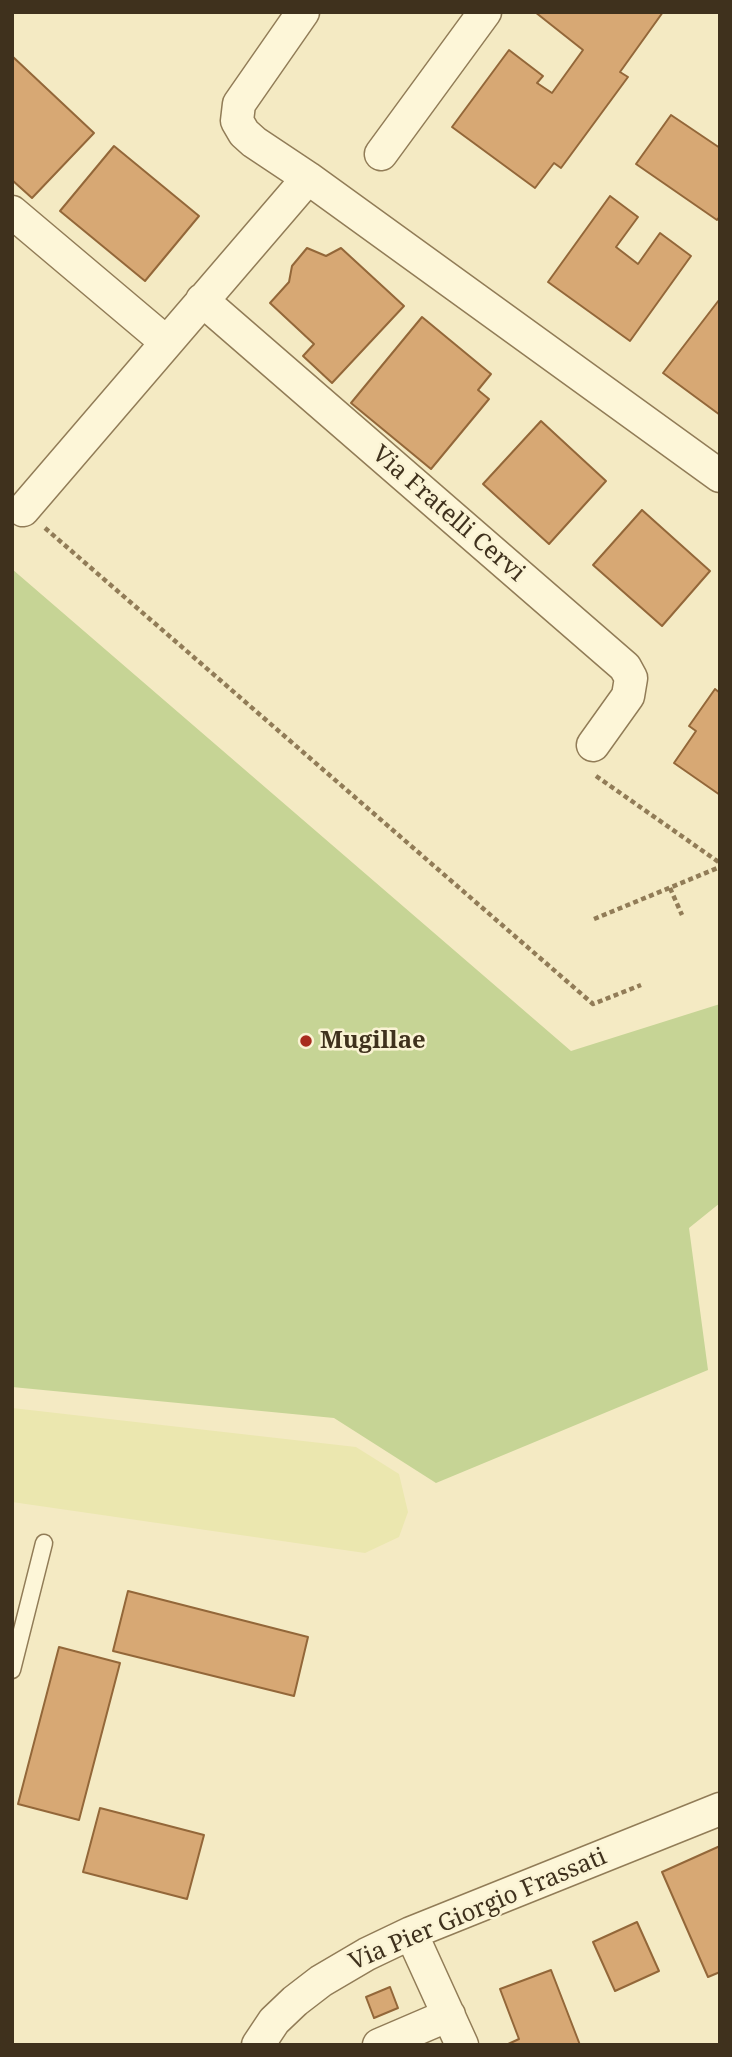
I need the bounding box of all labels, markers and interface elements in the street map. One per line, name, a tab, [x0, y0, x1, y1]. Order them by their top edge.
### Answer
street label: Via Fratelli Cervi	[366, 440, 530, 588]
place label: Mugillae	[320, 1027, 426, 1055]
marker: Mugillae	[298, 1033, 314, 1049]
street label: Via Pier Giorgio Frassati	[345, 1843, 611, 1977]

